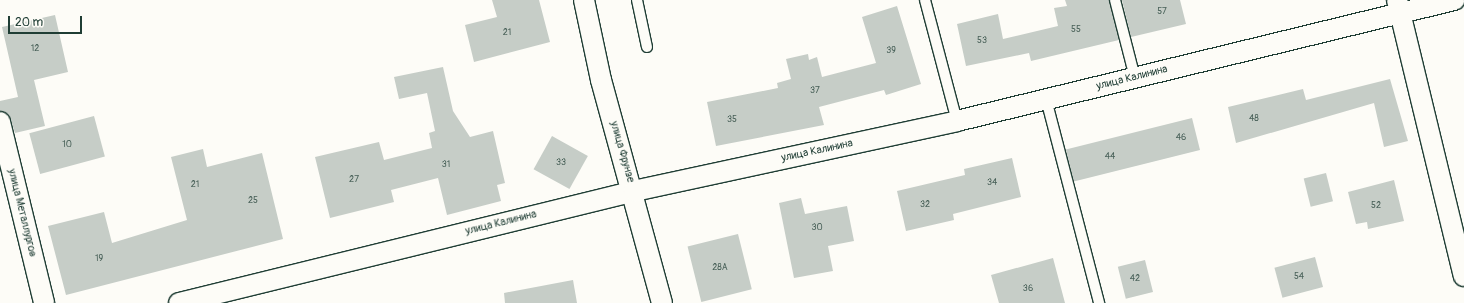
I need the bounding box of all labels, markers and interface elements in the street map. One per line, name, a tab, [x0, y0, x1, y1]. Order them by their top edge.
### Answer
house number: 57	[1157, 7, 1167, 17]
scale bar	[10, 8, 84, 34]
text: 20 m	[15, 15, 43, 30]
house number: 55	[1071, 25, 1081, 35]
house number: 21	[503, 28, 511, 38]
house number: 53	[977, 36, 987, 46]
house number: 12	[31, 44, 39, 54]
house number: 39	[886, 46, 896, 56]
street label: улица Калинина	[1095, 63, 1169, 93]
house number: 37	[810, 86, 820, 96]
house number: 48	[1249, 114, 1259, 124]
house number: 35	[727, 115, 737, 125]
street label: улица Фрунзе	[607, 120, 637, 184]
house number: 46	[1176, 133, 1186, 143]
street label: улица Калинина	[780, 137, 854, 165]
house number: 10	[62, 140, 72, 150]
house number: 44	[1105, 152, 1115, 162]
house number: 33	[556, 158, 566, 168]
house number: 31	[442, 160, 450, 170]
street label: улица Металлургов	[5, 168, 39, 258]
house number: 27	[349, 175, 359, 185]
house number: 34	[987, 178, 997, 188]
house number: 21	[191, 180, 199, 190]
house number: 25	[248, 196, 258, 206]
house number: 32	[920, 200, 930, 210]
house number: 52	[1371, 201, 1381, 211]
street label: улица Калинина	[464, 208, 538, 238]
house number: 30	[811, 223, 823, 233]
house number: 19	[95, 254, 103, 264]
house number: 28А	[712, 263, 728, 273]
house number: 54	[1294, 272, 1304, 282]
house number: 42	[1130, 274, 1140, 284]
house number: 36	[1023, 284, 1033, 294]

